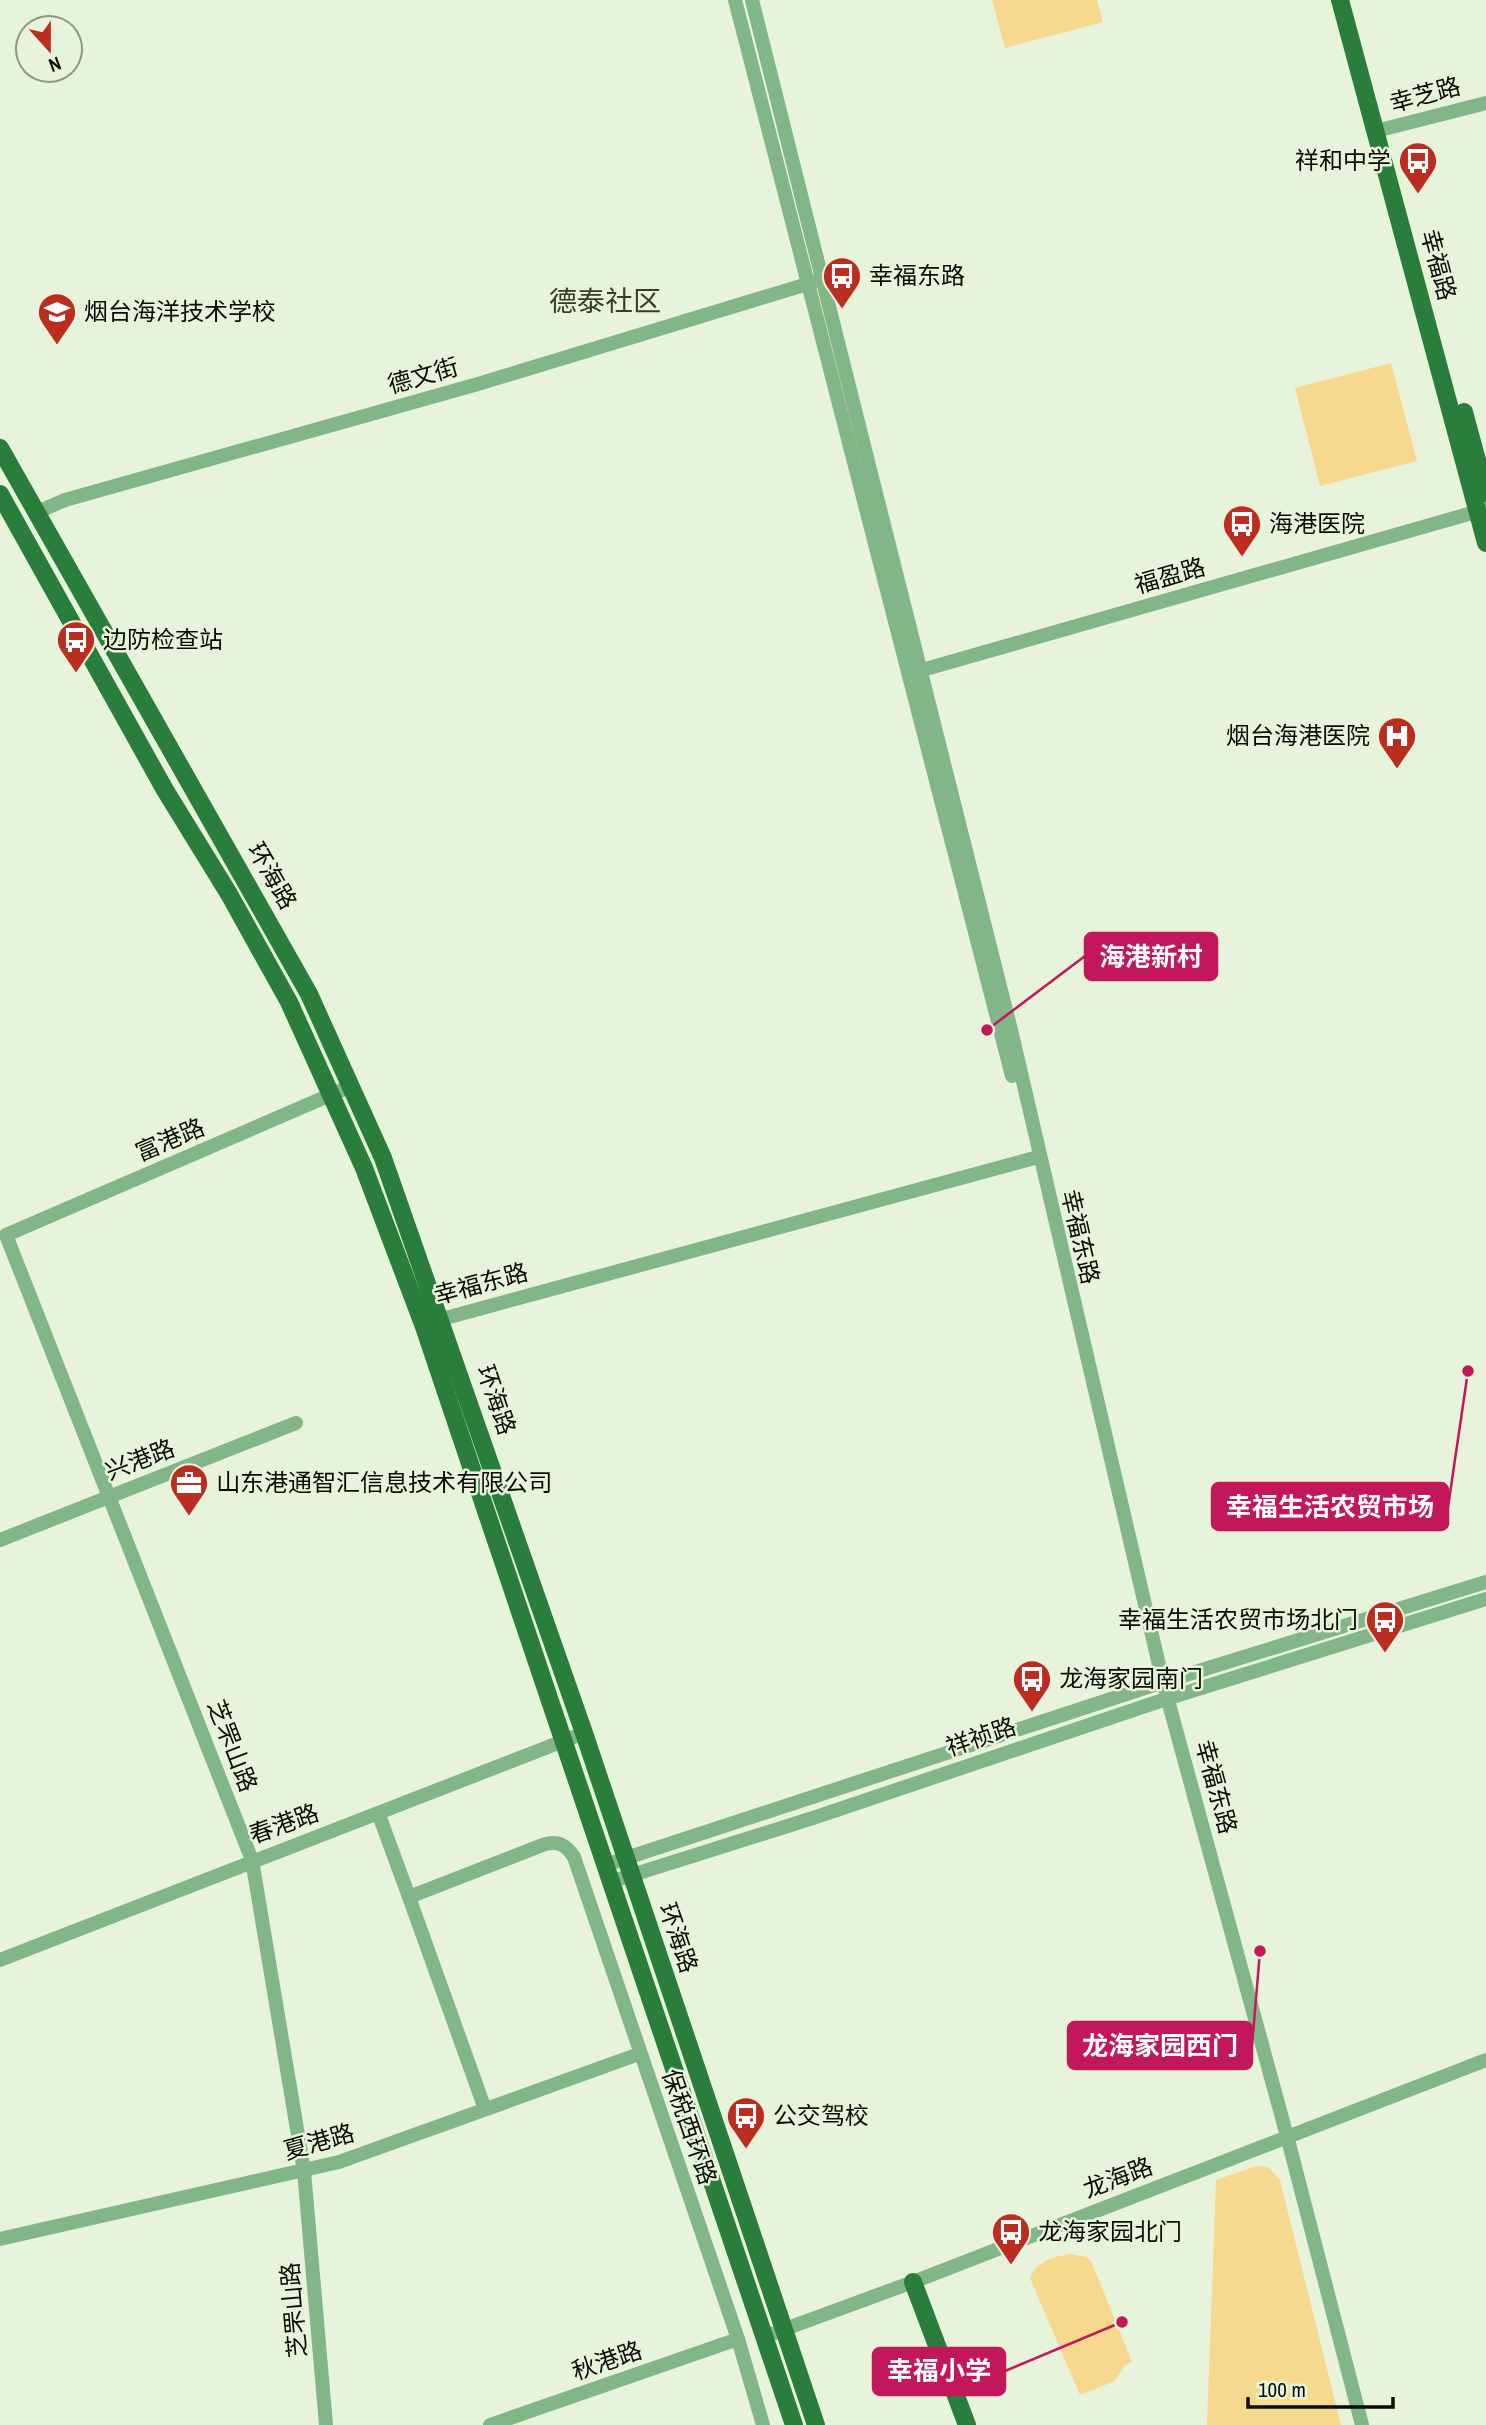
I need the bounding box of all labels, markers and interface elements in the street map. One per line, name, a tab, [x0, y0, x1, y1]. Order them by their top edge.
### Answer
north arrow	[14, 14, 84, 84]
text: N	[45, 51, 65, 79]
street label: 幸芝路	[1386, 69, 1464, 119]
bus stop icon: 祥和中学	[1397, 140, 1439, 195]
place label: 祥和中学	[1295, 144, 1391, 176]
street label: 幸福路	[1414, 226, 1464, 304]
bus stop icon: 幸福东路	[821, 255, 863, 310]
place label: 幸福东路	[869, 259, 965, 291]
district label: 德泰社区	[549, 282, 661, 320]
school or university icon: 烟台海洋技术学校	[36, 291, 78, 346]
place label: 烟台海洋技术学校	[84, 295, 276, 327]
street label: 德文街	[384, 350, 462, 400]
bus stop icon: 海港医院	[1221, 503, 1263, 558]
place label: 海港医院	[1269, 507, 1365, 539]
street label: 福盈路	[1131, 550, 1209, 600]
bus stop icon: 边防检查站	[55, 619, 97, 674]
place label: 边防检查站	[103, 623, 223, 655]
hospital icon: 烟台海港医院	[1376, 715, 1418, 770]
place label: 烟台海港医院	[1226, 719, 1370, 751]
street label: 环海路	[241, 836, 305, 915]
callout: 海港新村	[1085, 933, 1217, 980]
text: 海港新村	[1099, 939, 1203, 974]
street label: 富港路	[130, 1110, 209, 1168]
street label: 幸福东路	[1055, 1186, 1107, 1287]
street label: 幸福东路	[430, 1255, 531, 1311]
street label: 环海路	[470, 1360, 524, 1439]
street label: 兴港路	[100, 1431, 179, 1487]
office icon: 山东港通智汇信息技术有限公司	[168, 1462, 210, 1517]
place label: 山东港通智汇信息技术有限公司	[216, 1466, 552, 1498]
callout: 幸福生活农贸市场	[1212, 1483, 1448, 1530]
text: 幸福生活农贸市场	[1226, 1489, 1434, 1524]
bus stop icon: 幸福生活农贸市场北门	[1364, 1599, 1406, 1654]
place label: 幸福生活农贸市场北门	[1118, 1603, 1358, 1635]
bus stop icon: 龙海家园南门	[1011, 1658, 1053, 1713]
place label: 龙海家园南门	[1059, 1662, 1203, 1694]
street label: 芝罘山路	[201, 1695, 265, 1796]
street label: 祥祯路	[941, 1709, 1020, 1763]
street label: 幸福东路	[1189, 1736, 1245, 1837]
street label: 春港路	[244, 1796, 323, 1850]
street label: 环海路	[652, 1898, 706, 1977]
callout: 龙海家园西门	[1068, 2022, 1252, 2069]
text: 龙海家园西门	[1082, 2028, 1238, 2063]
street label: 保税西环路	[655, 2065, 725, 2189]
bus stop icon: 公交驾校	[725, 2095, 767, 2150]
place label: 公交驾校	[773, 2099, 869, 2131]
street label: 夏港路	[280, 2116, 358, 2166]
street label: 龙海路	[1078, 2149, 1157, 2205]
bus stop icon: 龙海家园北门	[990, 2211, 1032, 2266]
place label: 龙海家园北门	[1038, 2215, 1182, 2247]
street label: 芝罘山路	[273, 2261, 313, 2359]
street label: 秋港路	[567, 2333, 646, 2387]
callout: 幸福小学	[873, 2348, 1005, 2395]
text: 幸福小学	[887, 2353, 991, 2388]
scale bar	[1248, 2366, 1393, 2410]
text: 100 m	[1258, 2375, 1306, 2404]

